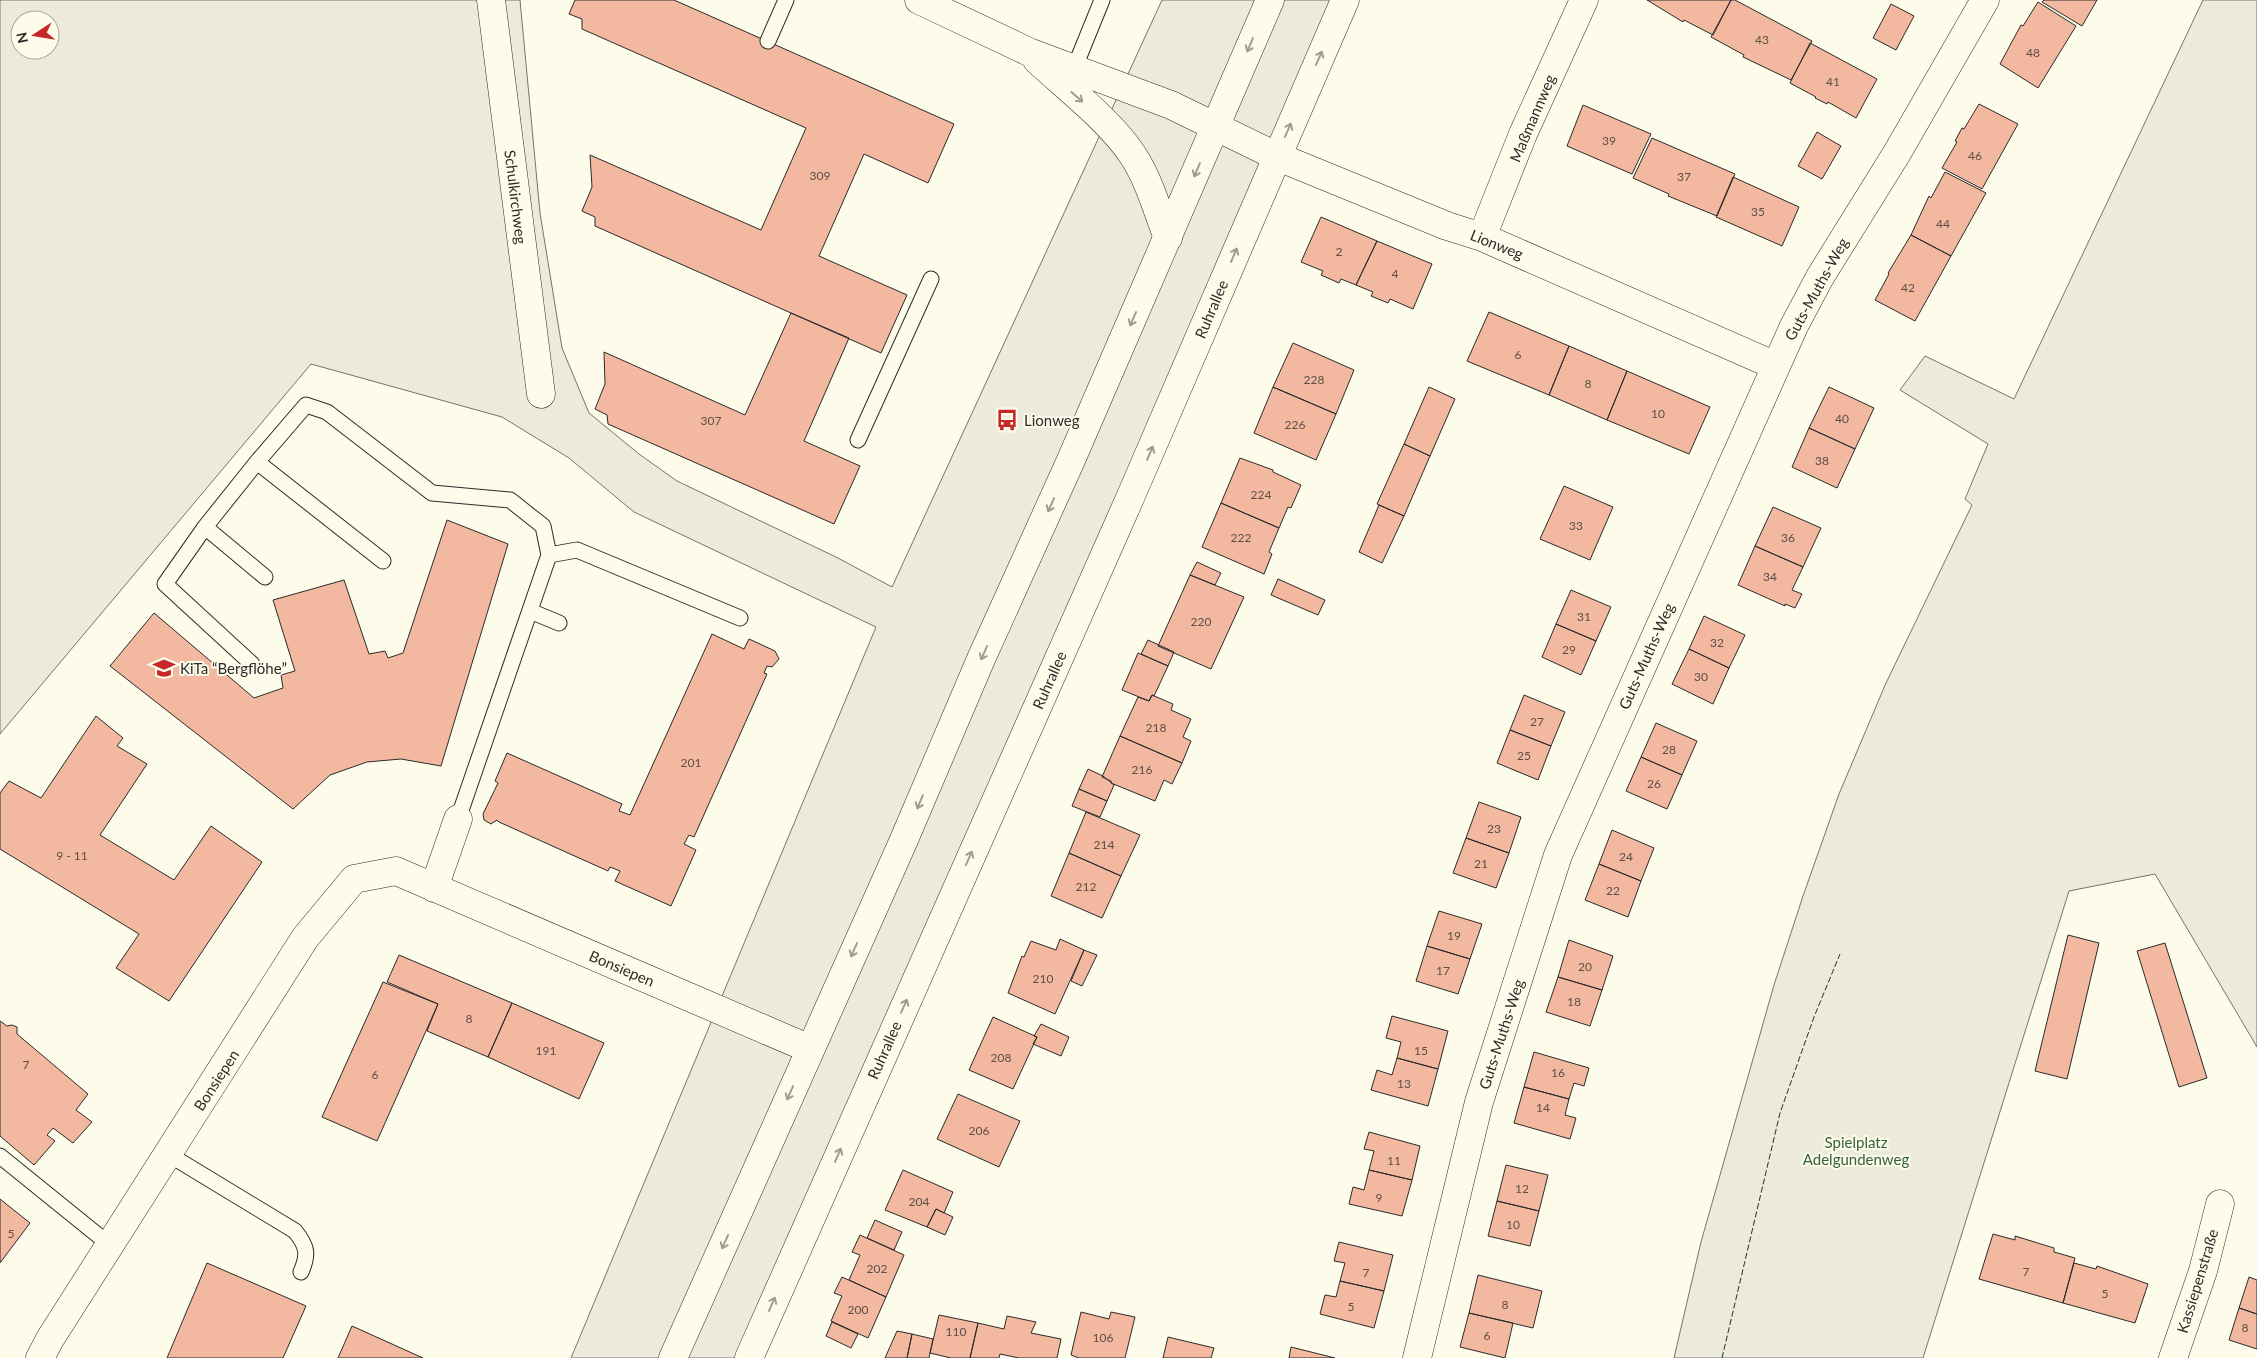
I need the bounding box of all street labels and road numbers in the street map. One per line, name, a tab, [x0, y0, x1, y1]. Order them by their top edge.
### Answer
street label: Maßmannweg	[1505, 71, 1559, 165]
street label: Schulkirchweg	[501, 149, 531, 245]
street label: Lionweg	[1468, 225, 1526, 263]
street label: Guts-Muths-Weg	[1780, 234, 1852, 344]
street label: Ruhrallee	[1191, 277, 1231, 341]
street label: Guts-Muths-Weg	[1614, 600, 1678, 712]
street label: Ruhrallee	[1028, 648, 1070, 712]
street label: Bonsiepen	[587, 946, 657, 990]
street label: Guts-Muths-Weg	[1475, 976, 1527, 1091]
street label: Ruhrallee	[863, 1018, 905, 1082]
street label: Bonsiepen	[190, 1046, 242, 1114]
street label: Kassiepenstraße	[2173, 1227, 2221, 1335]

